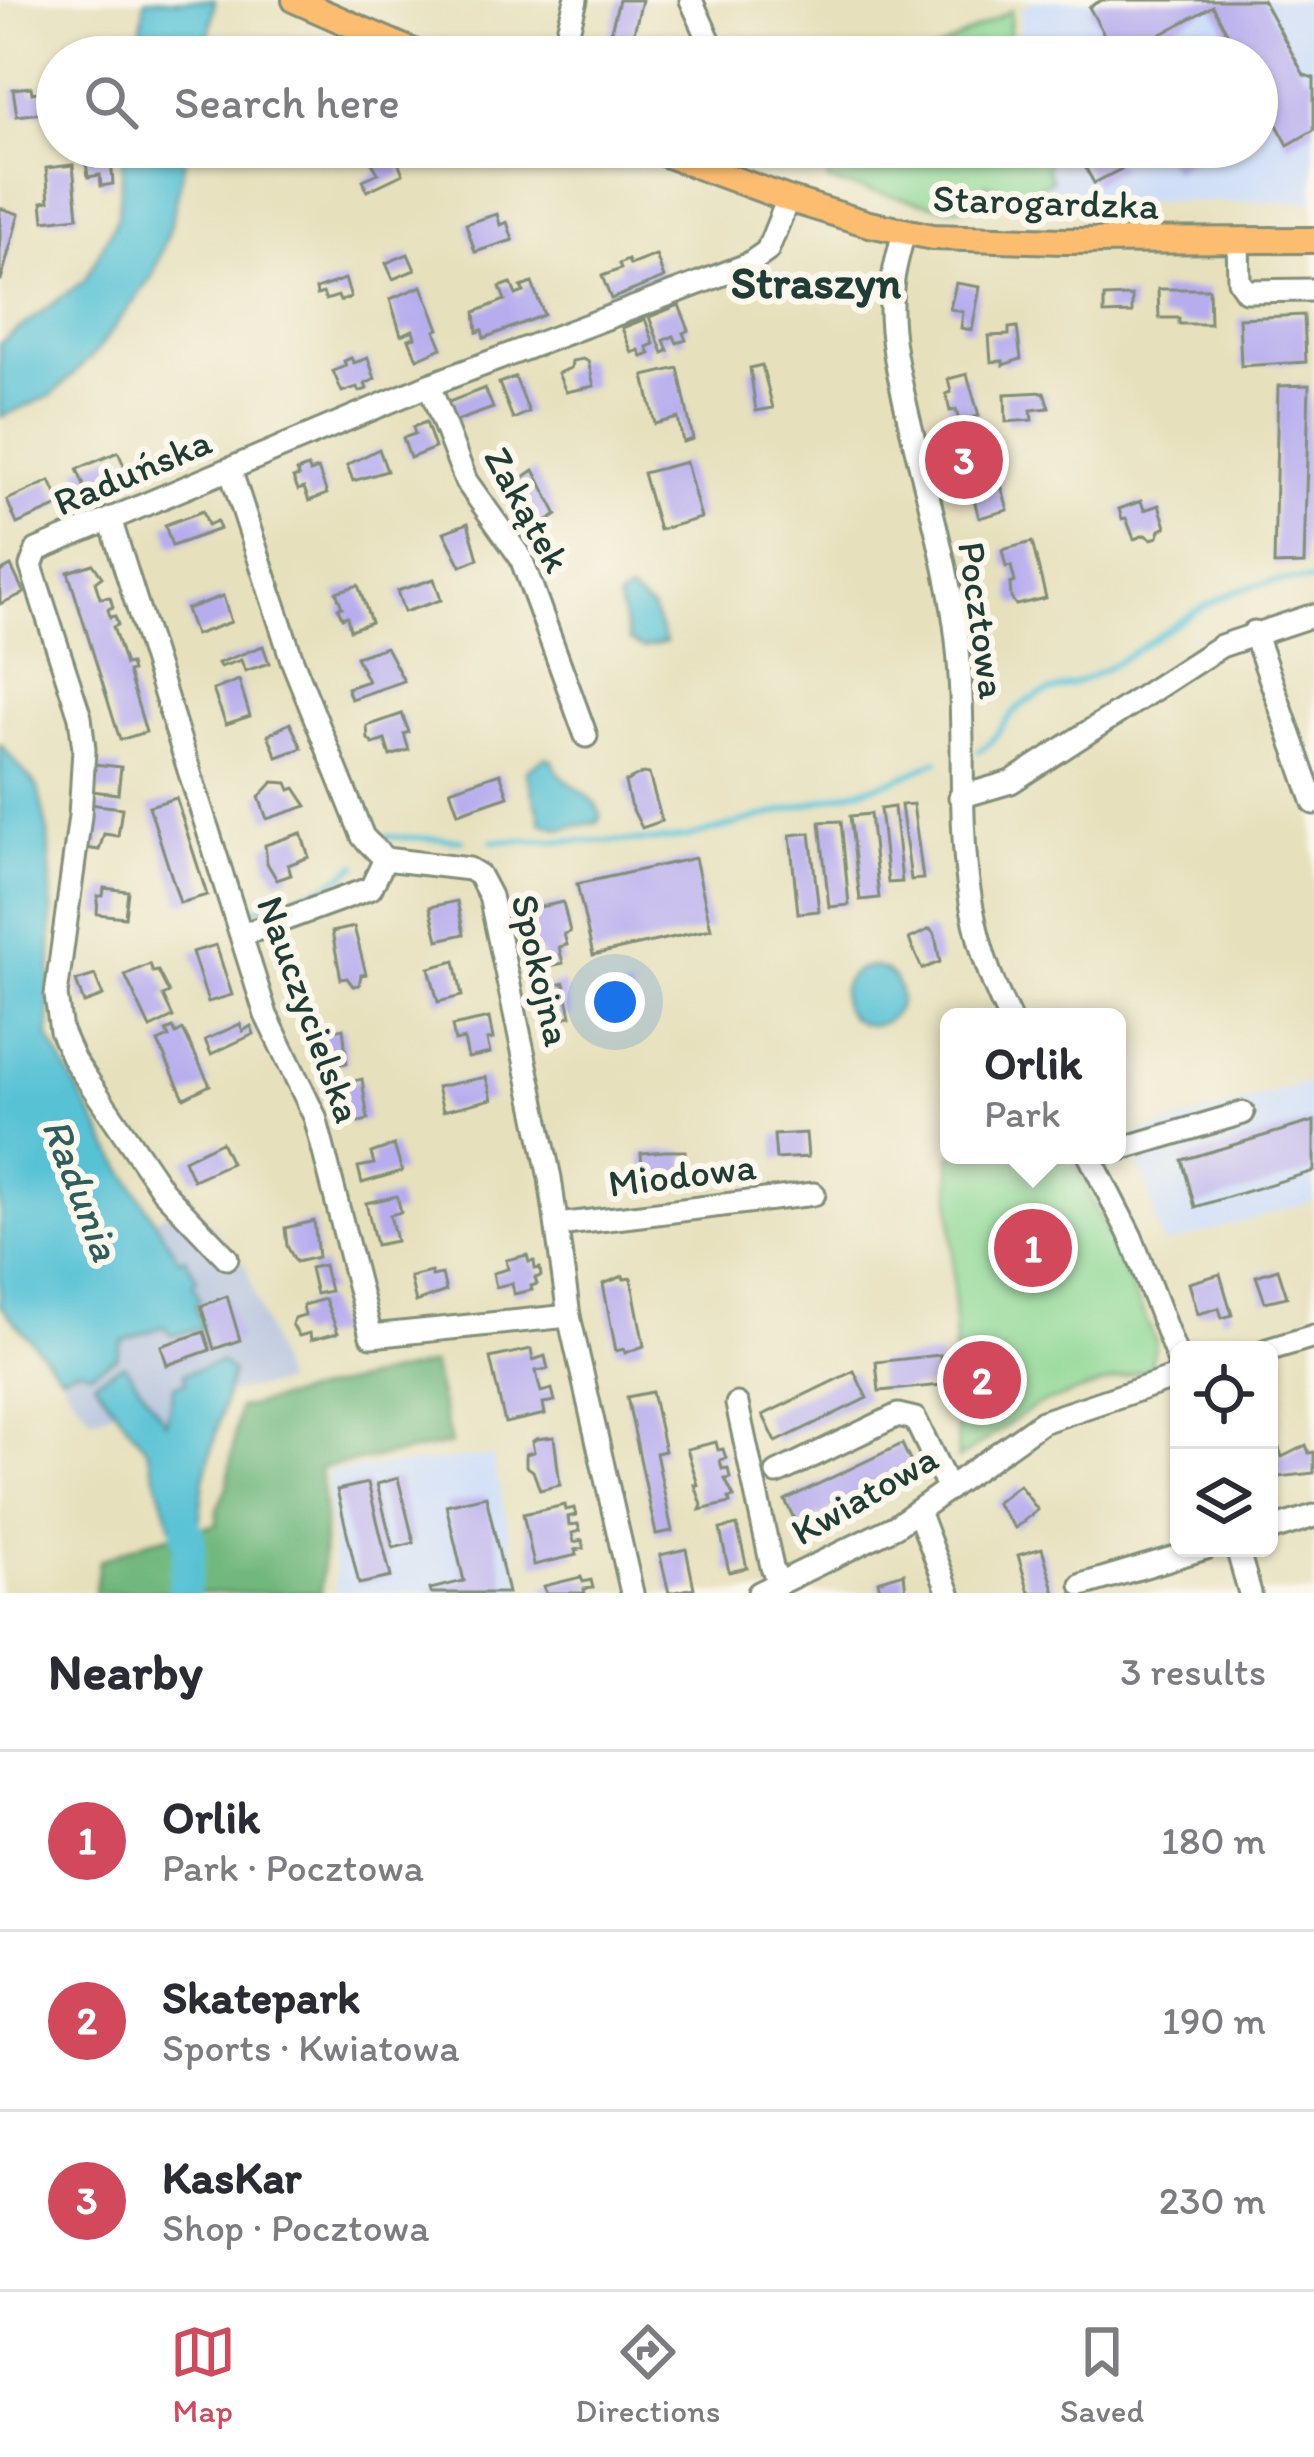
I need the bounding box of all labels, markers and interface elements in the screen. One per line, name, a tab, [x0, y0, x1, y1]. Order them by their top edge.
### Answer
search box	[36, 36, 1278, 168]
icon: search	[78, 69, 144, 135]
text: Search here	[174, 75, 400, 129]
street label: Starogardzka	[932, 174, 1160, 229]
district label: Straszyn	[731, 255, 902, 309]
pin: 3	[925, 415, 1003, 505]
street label: Raduńska	[46, 417, 218, 526]
street label: Zakątek	[474, 438, 581, 580]
street label: Pocztowa	[948, 538, 1017, 702]
street label: Nauczycielska	[247, 890, 372, 1129]
street label: Spokojna	[501, 890, 582, 1050]
your location	[585, 972, 645, 1032]
popup	[940, 1008, 1126, 1164]
text: Orlik	[984, 1036, 1082, 1090]
text: Park	[984, 1090, 1061, 1137]
water label: Radunia	[31, 1111, 132, 1268]
street label: Miodowa	[605, 1142, 759, 1207]
pin: 1	[994, 1203, 1072, 1293]
pin: 2	[943, 1335, 1021, 1425]
map controls	[1170, 1341, 1278, 1557]
button: locate	[1170, 1341, 1278, 1449]
street label: Kwiatowa	[783, 1434, 946, 1555]
button: layers	[1170, 1449, 1278, 1557]
text: Nearby	[48, 1641, 203, 1702]
text: 3 results	[1120, 1648, 1266, 1695]
text: Orlik	[162, 1790, 260, 1844]
text: 1	[78, 1817, 96, 1864]
text: 180 m	[1161, 1817, 1266, 1864]
text: Park · Pocztowa	[162, 1844, 424, 1891]
text: Skatepark	[162, 1970, 360, 2024]
text: 2	[77, 1997, 97, 2044]
text: 190 m	[1162, 1997, 1266, 2044]
text: Sports · Kwiatowa	[162, 2024, 460, 2071]
text: KasKar	[162, 2150, 302, 2204]
text: 3	[76, 2177, 98, 2224]
text: 230 m	[1159, 2177, 1266, 2224]
text: Shop · Pocztowa	[162, 2204, 429, 2251]
tab: Map	[170, 2319, 236, 2430]
tab: Directions	[575, 2319, 720, 2430]
tab: Saved	[1060, 2319, 1144, 2430]

